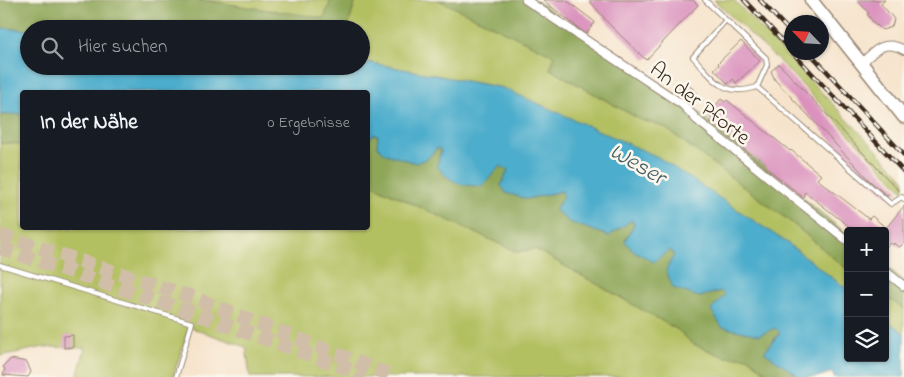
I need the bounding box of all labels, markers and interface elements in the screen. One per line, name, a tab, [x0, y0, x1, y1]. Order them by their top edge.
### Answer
north arrow	[784, 15, 829, 60]
search box	[20, 20, 370, 75]
icon: search	[38, 34, 66, 62]
text: Hier suchen	[78, 34, 167, 61]
street label: An der Pforte	[642, 55, 756, 154]
text: In der Nähe	[40, 108, 138, 138]
text: 0 Ergebnisse	[267, 111, 350, 135]
water label: Weser	[602, 135, 674, 197]
map controls	[844, 227, 889, 362]
button: +	[844, 227, 889, 272]
button: −	[844, 272, 889, 317]
button: layers	[844, 317, 889, 362]

